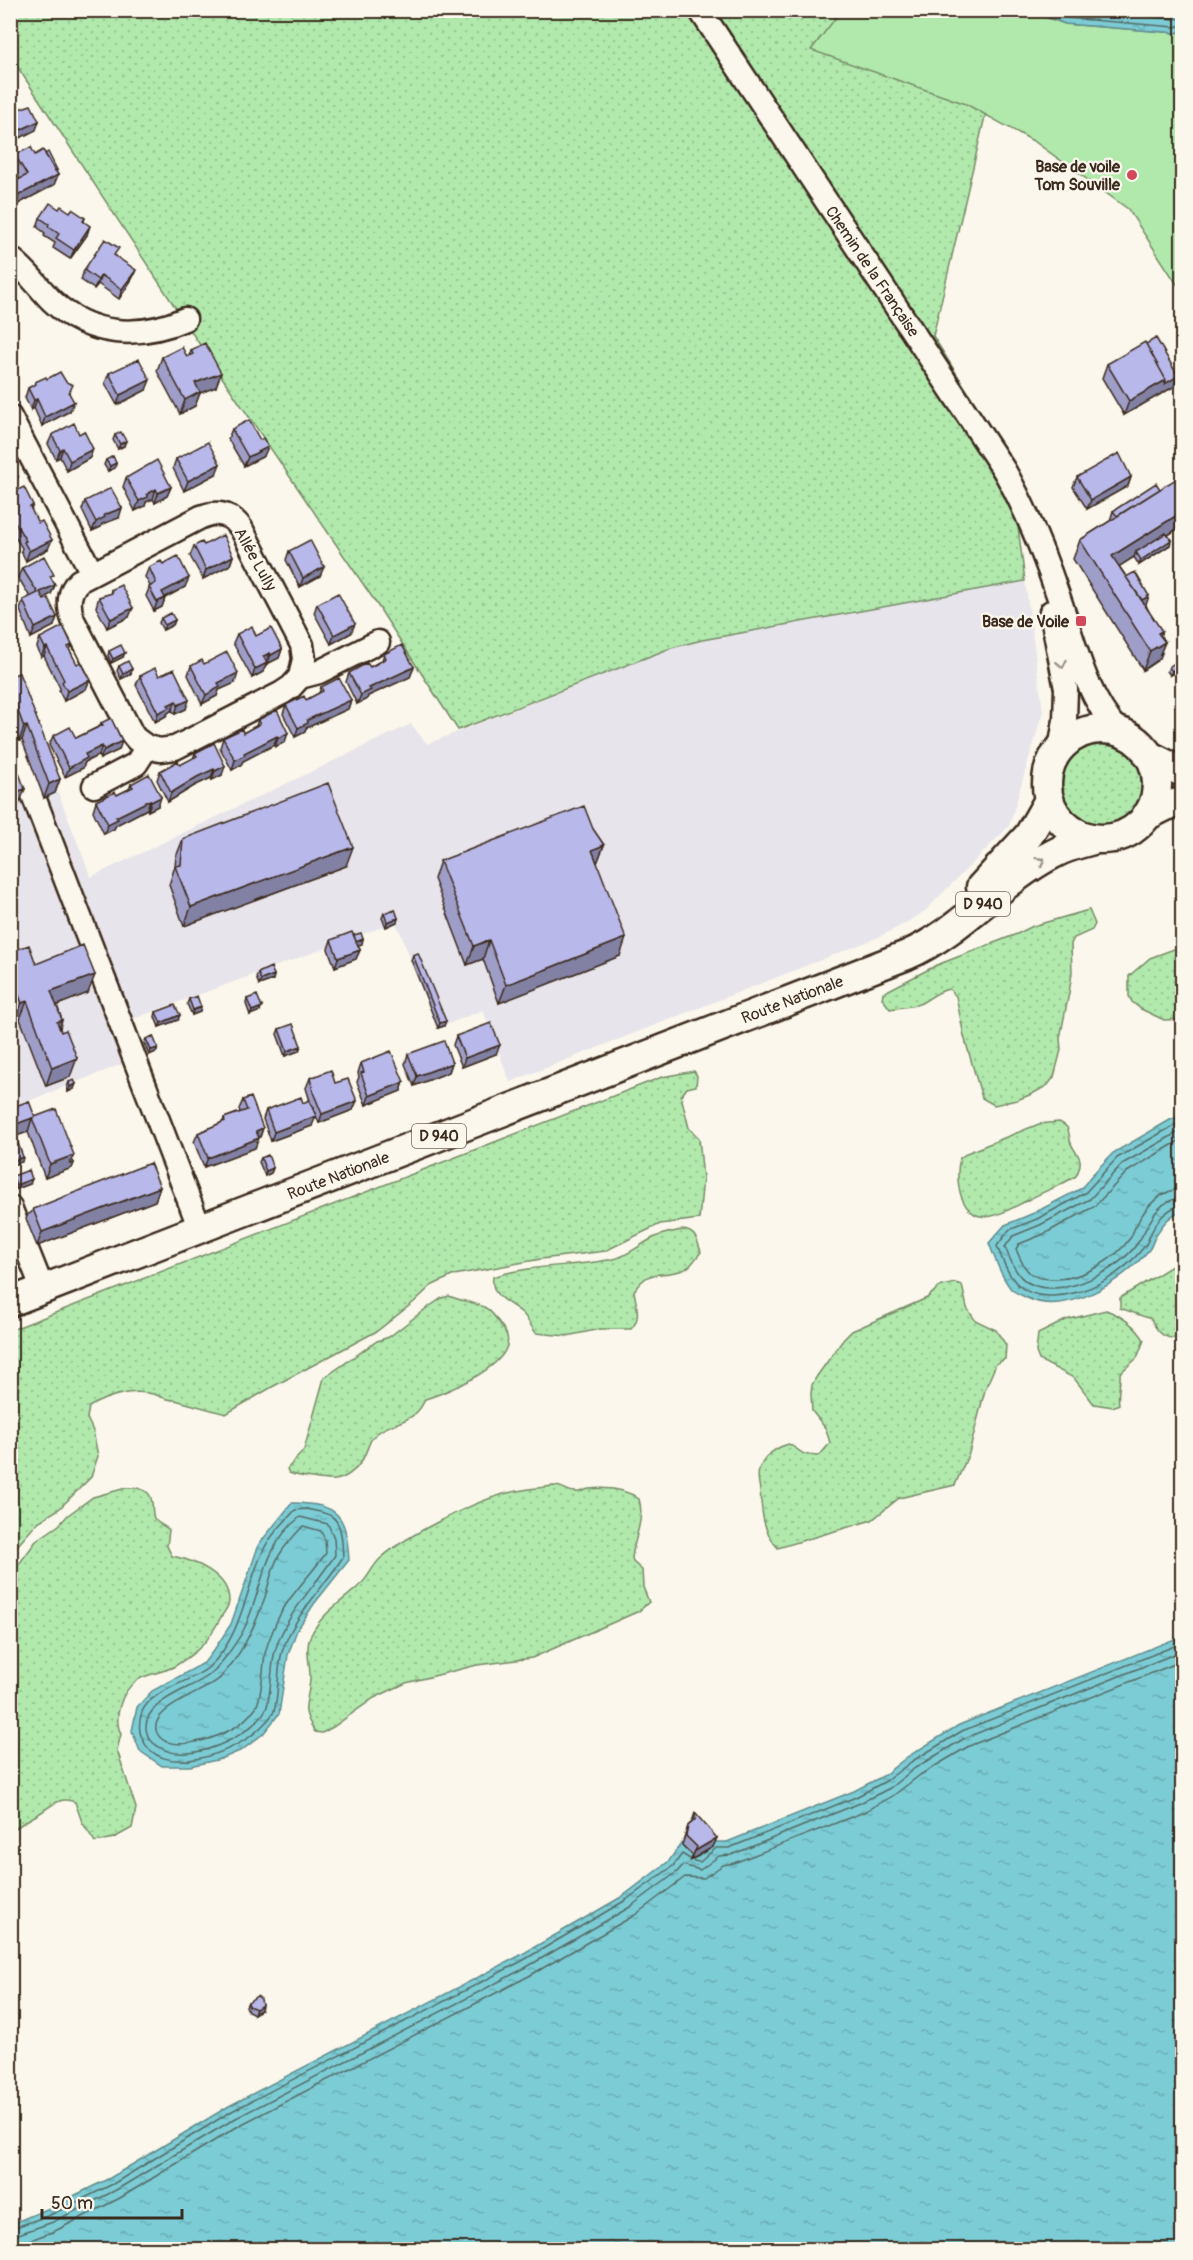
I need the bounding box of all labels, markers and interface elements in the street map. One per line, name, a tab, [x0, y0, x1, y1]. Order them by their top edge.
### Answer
place label: Base de voile Tom Souville	[1034, 157, 1121, 195]
marker: Base de voile Tom Souville	[1125, 168, 1139, 182]
street label: Chemin de la Française	[821, 202, 923, 341]
street label: Allée Lully	[230, 524, 281, 595]
place label: Base de Voile	[982, 612, 1070, 632]
marker: Base de Voile	[1074, 614, 1088, 628]
one-way arrow	[1055, 659, 1068, 669]
one-way arrow	[1034, 857, 1045, 868]
road number: D 940	[956, 892, 1010, 916]
street label: Route Nationale	[739, 971, 846, 1029]
road number: D 940	[412, 1124, 466, 1148]
street label: Route Nationale	[285, 1147, 392, 1205]
scale bar	[42, 2182, 182, 2220]
text: 50 m	[51, 2192, 93, 2215]

